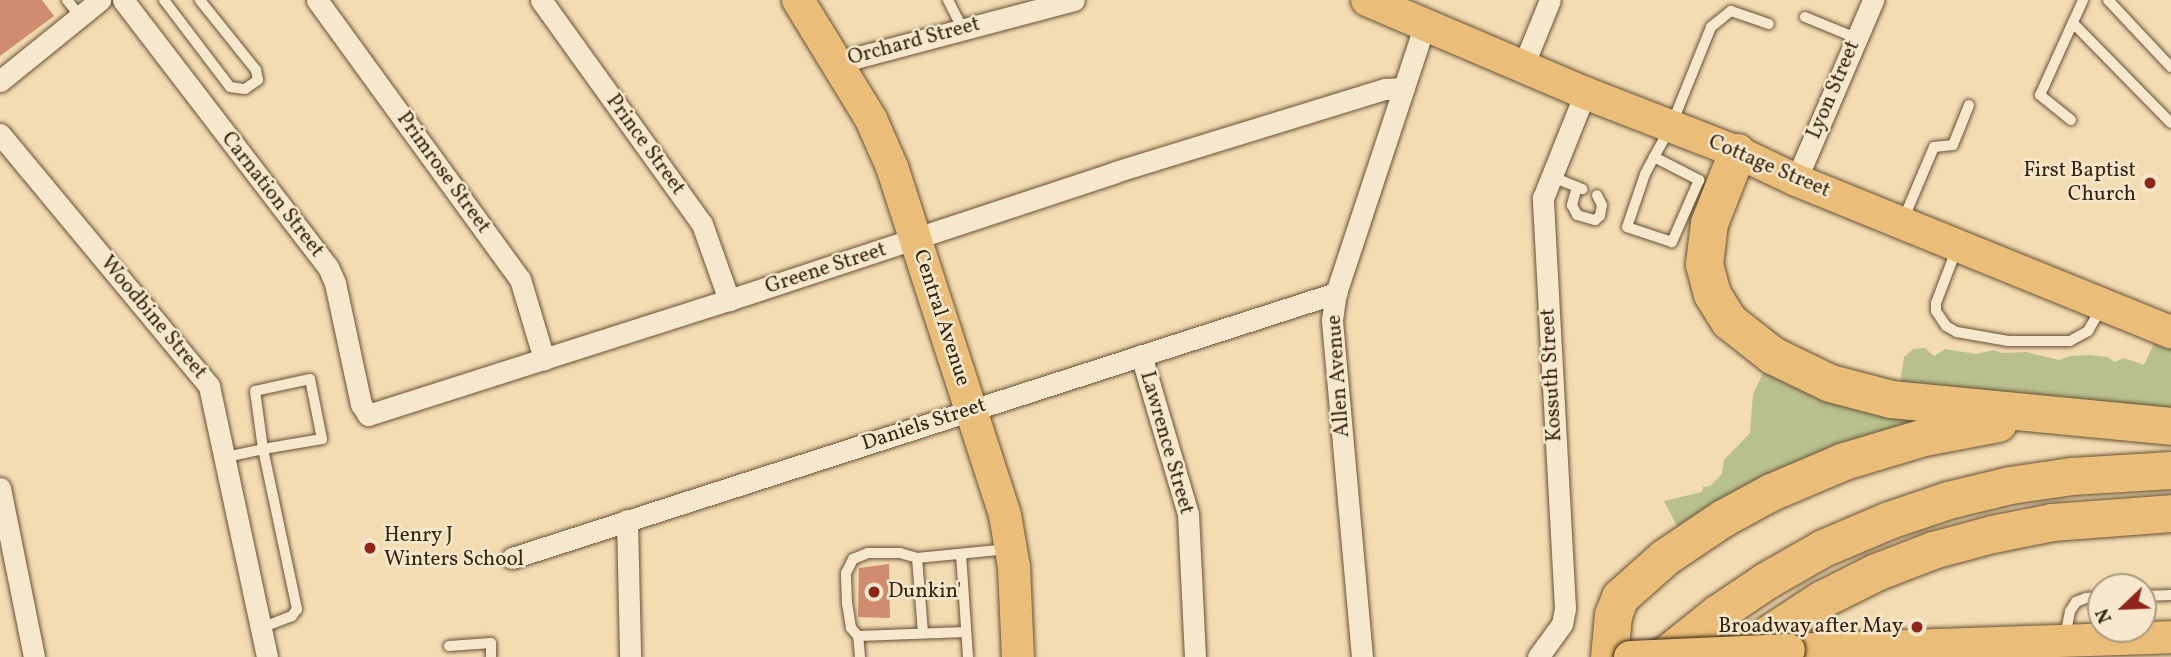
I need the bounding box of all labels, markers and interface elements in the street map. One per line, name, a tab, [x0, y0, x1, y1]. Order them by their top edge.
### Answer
street label: Orchard Street	[845, 12, 983, 72]
street label: Lyon Street	[1802, 37, 1866, 143]
street label: Prince Street	[600, 90, 690, 200]
street label: Primrose Street	[390, 107, 496, 239]
street label: Carnation Street	[215, 127, 329, 263]
street label: Cottage Street	[1704, 130, 1834, 204]
place label: First Baptist Church	[2024, 158, 2136, 208]
marker: First Baptist Church	[2142, 175, 2158, 191]
street label: Greene Street	[762, 238, 890, 300]
street label: Central Avenue	[907, 247, 975, 389]
street label: Woodbine Street	[94, 251, 212, 385]
street label: Kossuth Street	[1536, 308, 1568, 442]
street label: Allen Avenue	[1322, 314, 1356, 438]
street label: Lawrence Street	[1134, 369, 1198, 517]
street label: Daniels Street	[859, 393, 989, 457]
place label: Henry J Winters School	[384, 523, 524, 573]
marker: Henry J Winters School	[362, 540, 378, 556]
north arrow	[2087, 573, 2157, 643]
place label: Dunkin'	[888, 579, 961, 605]
marker: Dunkin'	[866, 584, 882, 600]
text: N	[2090, 604, 2119, 627]
place label: Broadway after May	[1718, 614, 1903, 640]
marker: Broadway after May	[1909, 619, 1925, 635]

